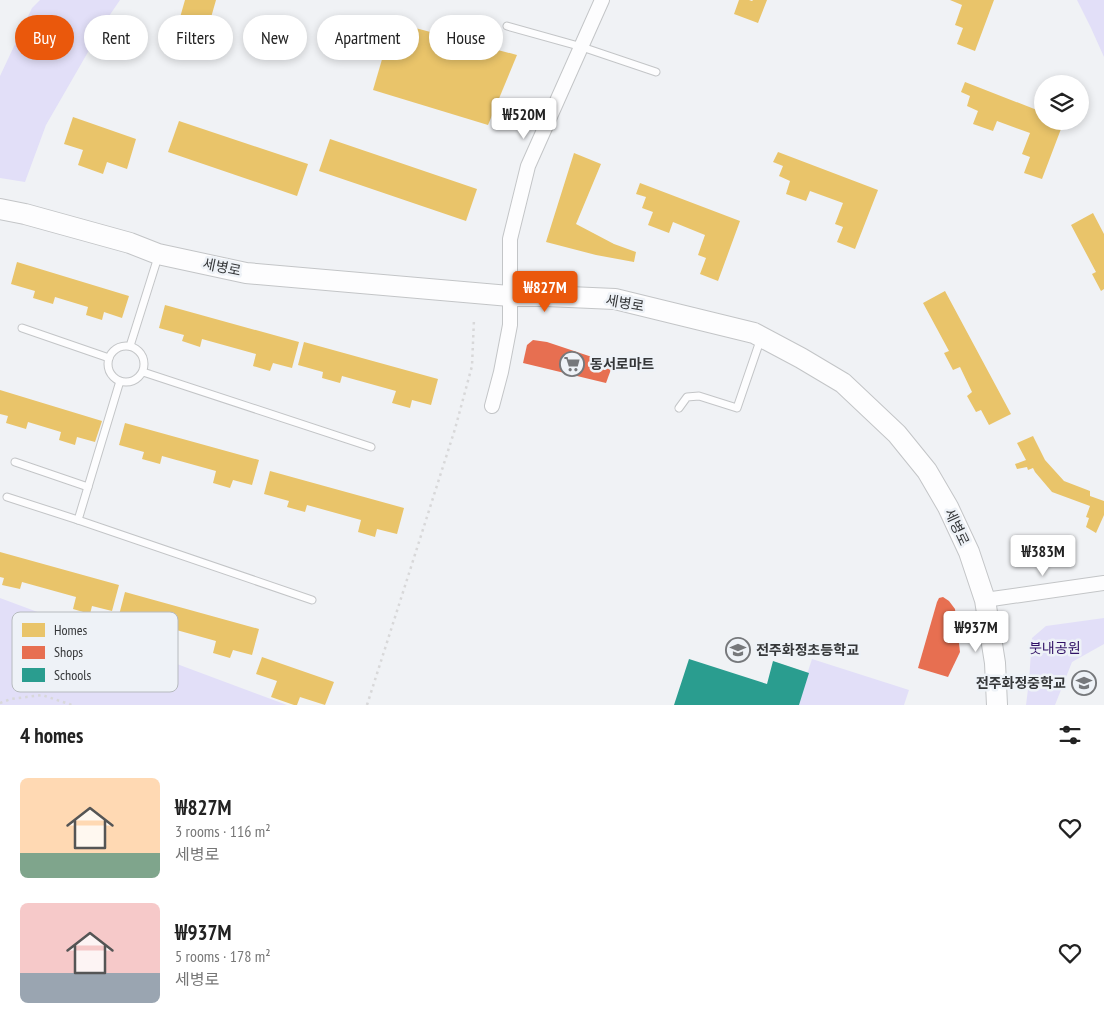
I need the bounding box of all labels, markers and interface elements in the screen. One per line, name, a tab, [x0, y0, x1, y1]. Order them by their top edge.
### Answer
chip: Buy	[15, 15, 74, 60]
chip: Rent	[84, 15, 148, 60]
chip: Filters	[158, 15, 233, 60]
chip: New	[243, 15, 307, 60]
chip: Apartment	[317, 15, 419, 60]
chip: House	[429, 15, 503, 60]
map controls	[1034, 75, 1089, 130]
button: layers	[1034, 75, 1089, 130]
pin: ₩520M	[489, 98, 559, 140]
text: ₩520M	[502, 104, 546, 124]
street label: 세병로	[201, 254, 243, 280]
pin: ₩827M	[510, 270, 580, 313]
text: ₩827M	[523, 277, 567, 297]
street label: 세병로	[604, 291, 646, 315]
supermarket icon: 동서로마트	[559, 351, 585, 377]
place label: 동서로마트	[590, 355, 655, 373]
street label: 세병로	[941, 506, 973, 548]
pin: ₩383M	[1008, 534, 1078, 577]
text: ₩383M	[1021, 541, 1065, 561]
pin: ₩937M	[941, 610, 1011, 653]
legend	[12, 612, 178, 692]
text: ₩937M	[954, 617, 998, 637]
text: Homes	[54, 621, 87, 639]
school or university icon: 전주화정초등학교	[725, 637, 751, 663]
park label: 붓내공원	[1029, 639, 1081, 657]
place label: 전주화정초등학교	[756, 641, 859, 659]
text: Shops	[54, 643, 83, 661]
text: Schools	[54, 666, 91, 684]
school or university icon: 전주화정중학교	[1071, 670, 1097, 696]
place label: 전주화정중학교	[976, 674, 1066, 692]
icon: filters	[1056, 721, 1084, 749]
text: 4 homes	[20, 722, 83, 749]
text: ₩827M	[175, 794, 231, 821]
icon: home	[60, 798, 120, 858]
icon: heart	[1056, 814, 1084, 842]
text: 3 rooms · 116 m²	[175, 821, 271, 841]
text: 세병로	[175, 844, 219, 864]
text: ₩937M	[175, 919, 231, 946]
icon: home	[60, 923, 120, 983]
icon: heart	[1056, 939, 1084, 967]
text: 5 rooms · 178 m²	[175, 946, 271, 966]
text: 세병로	[175, 969, 219, 989]

